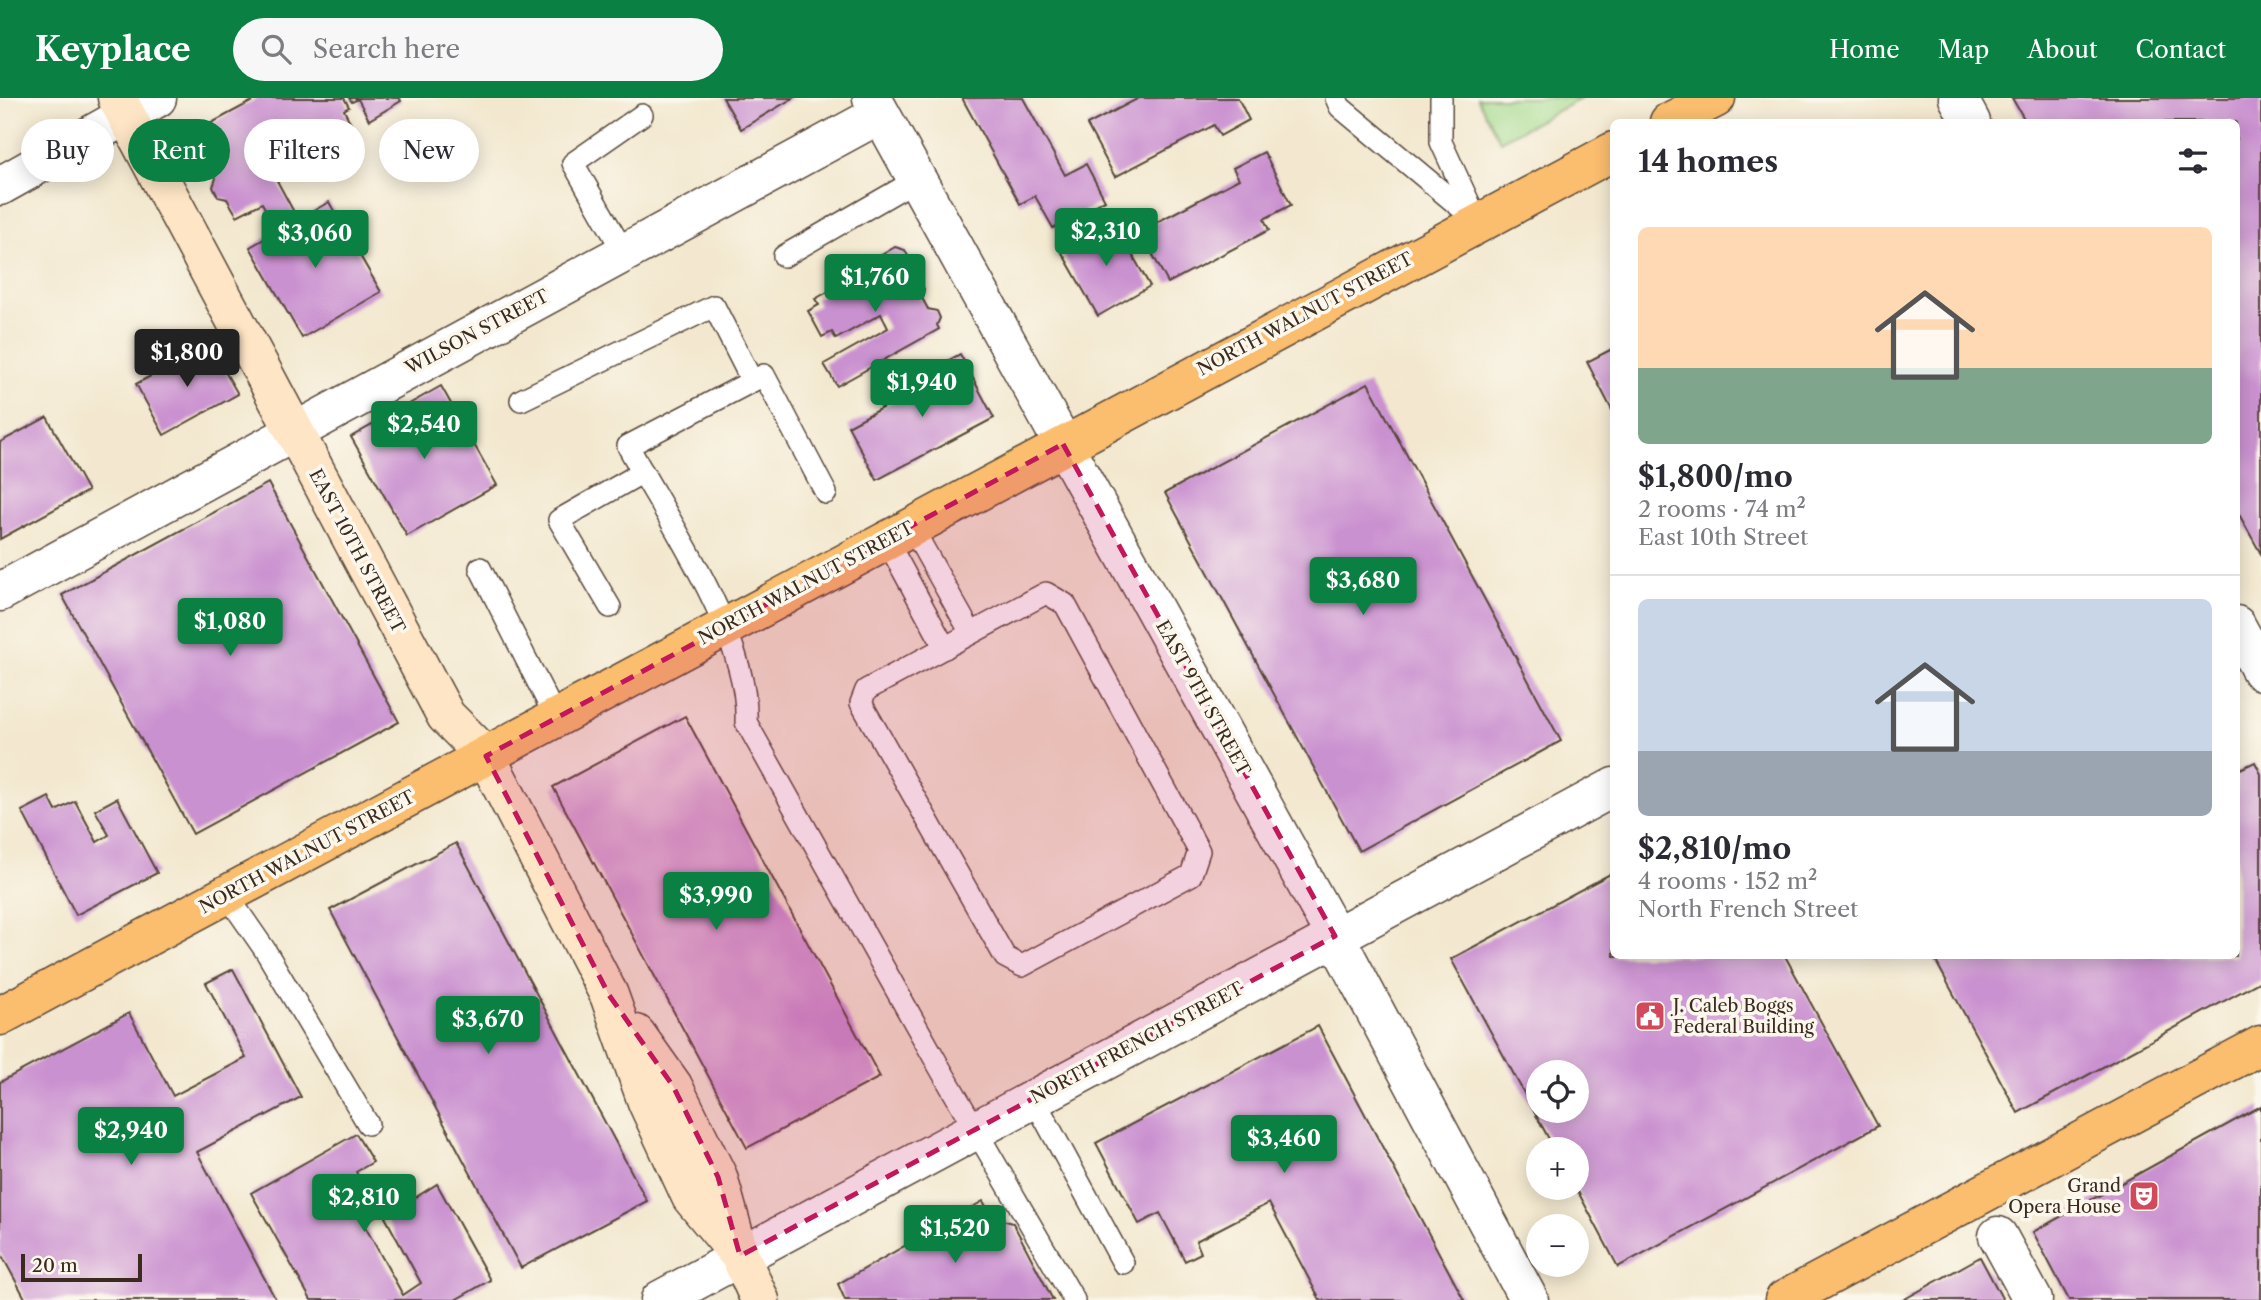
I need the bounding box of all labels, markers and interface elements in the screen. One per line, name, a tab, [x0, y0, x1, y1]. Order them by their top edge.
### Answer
search box	[233, 18, 723, 81]
text: Keyplace	[35, 29, 191, 70]
icon: search	[257, 30, 295, 68]
text: Search here	[313, 33, 460, 65]
text: Home	[1829, 35, 1900, 64]
text: Map	[1938, 35, 1989, 64]
text: About	[2027, 35, 2098, 64]
text: Contact	[2136, 35, 2226, 64]
chip: Buy	[21, 119, 114, 182]
chip: Rent	[128, 119, 230, 182]
chip: Filters	[244, 119, 365, 182]
chip: New	[379, 119, 479, 182]
icon: filters	[2174, 142, 2212, 180]
text: 14 homes	[1638, 143, 1778, 180]
pin: $2,310	[1049, 208, 1163, 268]
pin: $3,060	[258, 211, 372, 270]
text: $2,310	[1071, 217, 1141, 245]
text: $3,060	[278, 219, 352, 247]
street label: NORTH WALNUT STREET	[1193, 247, 1417, 380]
pin: $1,760	[818, 254, 932, 314]
text: $1,760	[840, 263, 910, 291]
icon: home	[1862, 272, 1988, 398]
street label: WILSON STREET	[401, 285, 553, 380]
pin: $1,800	[130, 330, 244, 389]
text: $1,800	[151, 338, 223, 366]
pin: $1,940	[865, 360, 979, 419]
text: $1,940	[887, 368, 957, 396]
pin: $2,540	[367, 402, 481, 461]
text: $2,540	[387, 410, 461, 438]
text: $1,800/mo	[1638, 458, 1793, 495]
street label: EAST 10TH STREET	[304, 465, 410, 637]
text: 2 rooms · 74 m²	[1638, 495, 1806, 523]
street label: NORTH WALNUT STREET	[694, 516, 918, 649]
text: East 10th Street	[1638, 523, 1808, 551]
pin: $3,680	[1306, 558, 1420, 617]
text: $3,680	[1326, 566, 1400, 594]
pin: $1,080	[173, 598, 287, 658]
text: $1,080	[194, 607, 266, 635]
street label: EAST 9TH STREET	[1151, 616, 1255, 780]
icon: home	[1862, 644, 1988, 770]
street label: NORTH WALNUT STREET	[195, 785, 419, 918]
text: $2,810/mo	[1638, 830, 1791, 867]
text: 4 rooms · 152 m²	[1638, 867, 1818, 895]
pin: $3,990	[659, 872, 773, 932]
text: $3,990	[679, 881, 753, 909]
text: North French Street	[1638, 895, 1858, 923]
street label: NORTH FRENCH STREET	[1027, 977, 1248, 1109]
place label: J. Caleb Boggs Federal Building	[1670, 995, 1814, 1038]
pin: $3,670	[431, 996, 545, 1056]
public building icon: J. Caleb Boggs Federal Building	[1633, 999, 1667, 1033]
text: $3,670	[452, 1005, 524, 1033]
map controls	[1526, 1060, 1589, 1277]
button: locate	[1526, 1060, 1589, 1123]
pin: $2,940	[74, 1108, 188, 1167]
text: $2,940	[94, 1116, 168, 1144]
pin: $3,460	[1227, 1116, 1341, 1175]
text: $3,460	[1247, 1124, 1321, 1152]
button: +	[1526, 1137, 1589, 1200]
pin: $2,810	[307, 1174, 421, 1234]
place label: Grand Opera House	[2008, 1175, 2121, 1218]
theatre icon: Grand Opera House	[2127, 1179, 2161, 1213]
text: $2,810	[328, 1183, 400, 1211]
pin: $1,520	[898, 1206, 1012, 1265]
text: $1,520	[920, 1214, 990, 1242]
button: −	[1526, 1214, 1589, 1277]
scale bar	[21, 1251, 142, 1283]
text: 20 m	[32, 1254, 78, 1277]

